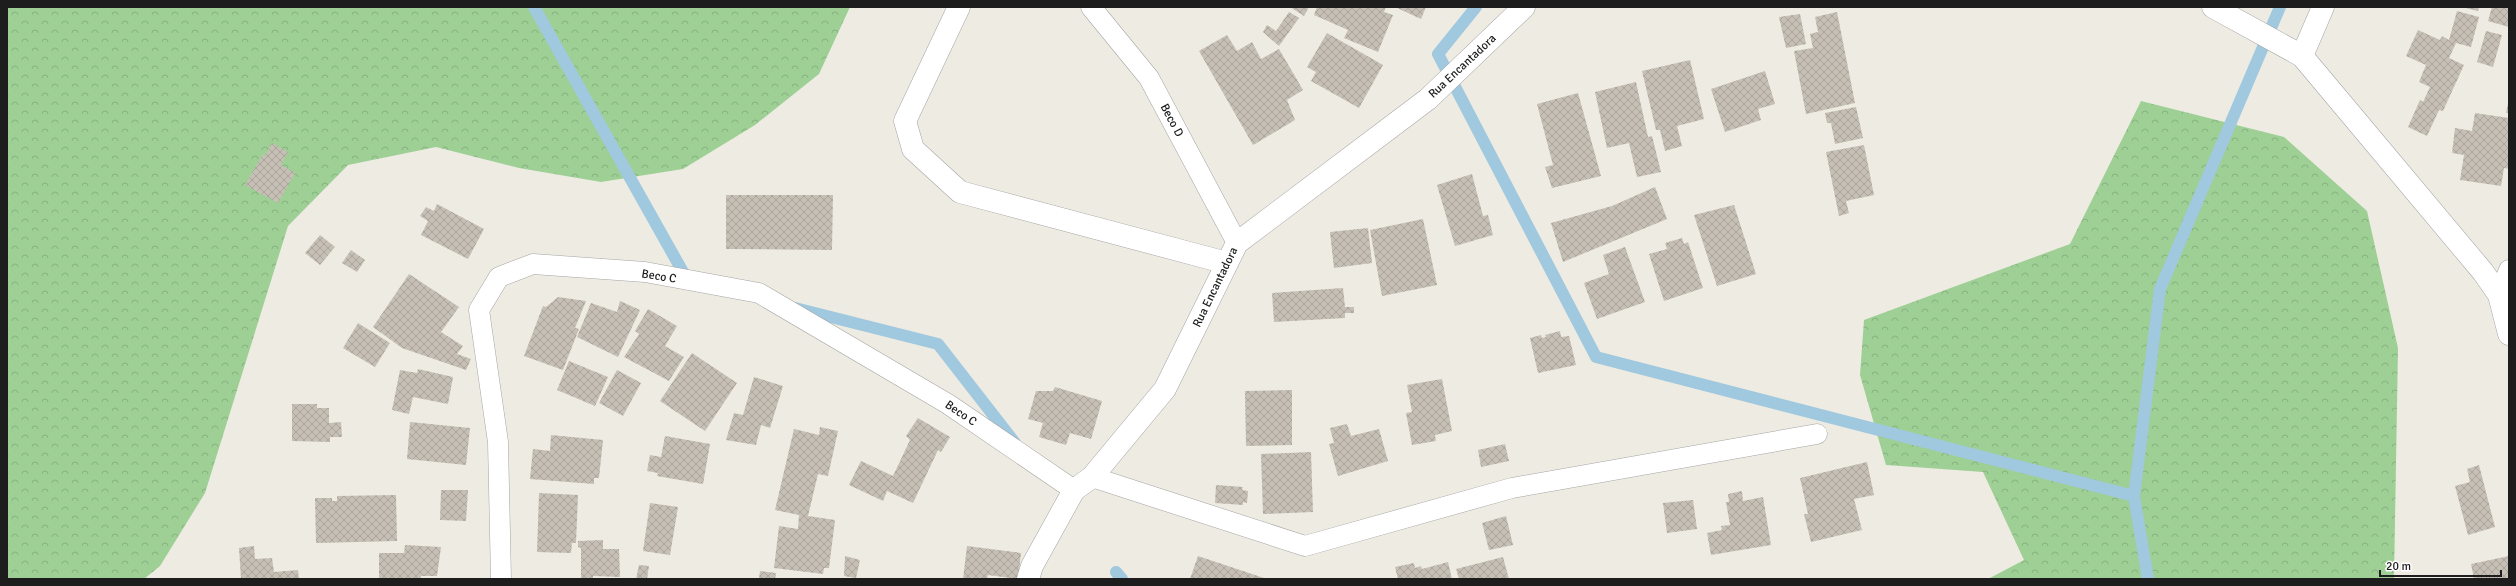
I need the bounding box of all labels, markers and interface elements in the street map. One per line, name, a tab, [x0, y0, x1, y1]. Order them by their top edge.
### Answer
street label: Rua Encantadora	[1425, 31, 1499, 102]
street label: Beco D	[1157, 101, 1187, 140]
street label: Rua Encantadora	[1190, 245, 1241, 330]
street label: Beco C	[640, 266, 677, 287]
street label: Beco C	[942, 397, 979, 429]
scale bar	[2380, 552, 2501, 578]
text: 20 m	[2386, 559, 2411, 574]

